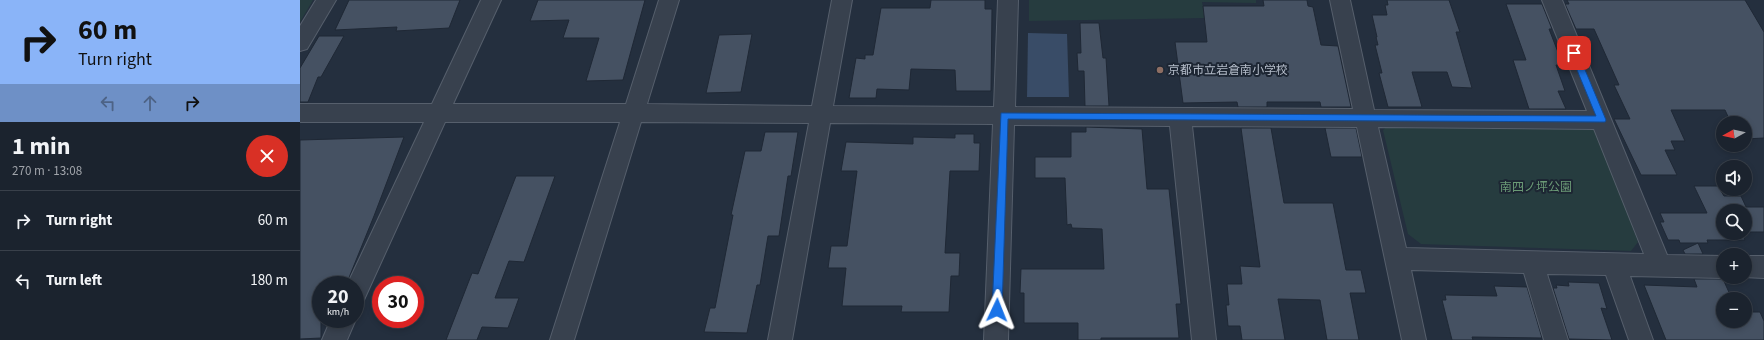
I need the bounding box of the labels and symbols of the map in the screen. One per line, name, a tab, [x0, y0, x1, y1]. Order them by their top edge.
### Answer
pin	[1557, 36, 1591, 70]
place label: 京都市立岩倉南小学校	[1168, 62, 1288, 79]
marker: 京都市立岩倉南小学校	[1155, 65, 1165, 75]
north arrow	[1716, 116, 1752, 152]
park label: 南四ノ坪公園	[1500, 179, 1572, 196]
speed limit sign: 30	[372, 276, 424, 328]
position arrow	[976, 289, 1018, 331]

